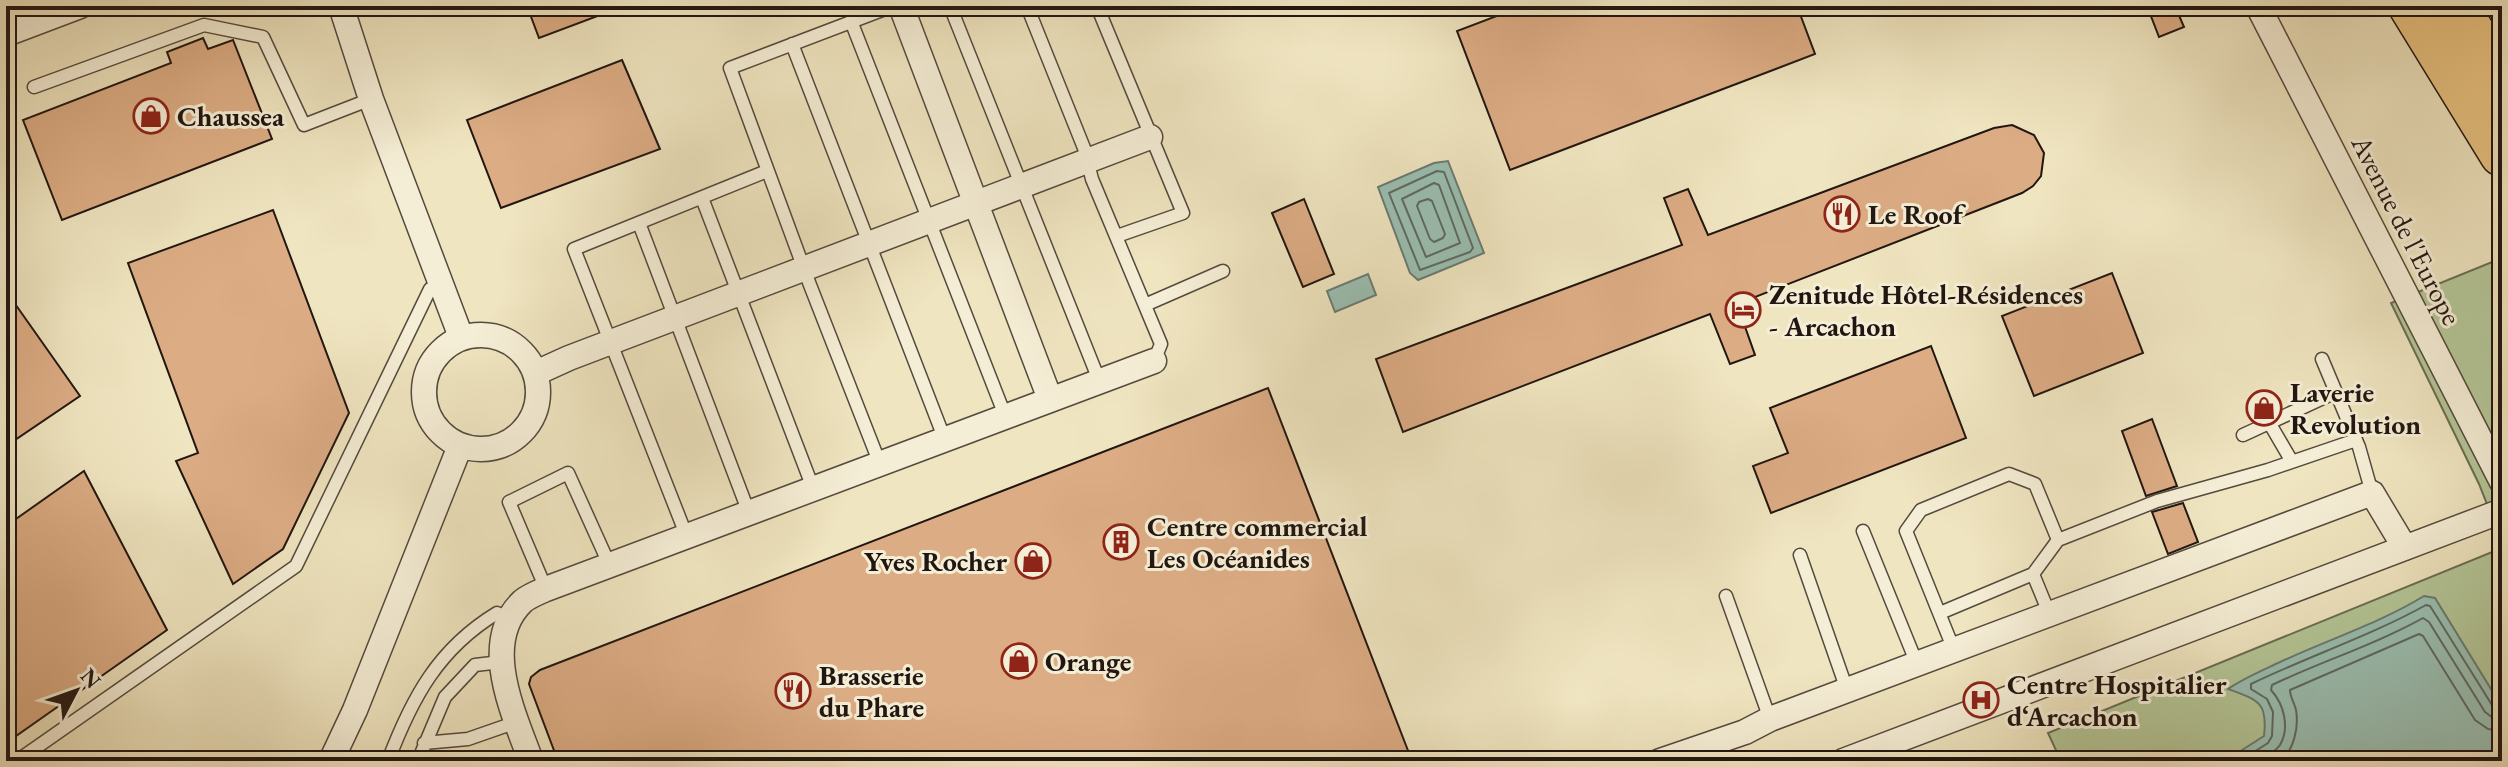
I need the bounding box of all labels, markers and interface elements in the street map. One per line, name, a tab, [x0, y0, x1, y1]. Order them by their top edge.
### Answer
shop icon: Chaussea	[132, 97, 170, 135]
place label: Chaussea	[177, 98, 285, 134]
street label: Avenue de l'Europe	[2343, 128, 2470, 331]
restaurant icon: Le Roof	[1823, 195, 1861, 233]
place label: Le Roof	[1868, 196, 1967, 232]
place label: Zenitude Hôtel-Résidences - Arcachon	[1769, 276, 2083, 344]
hotel icon: Zenitude Hôtel-Résidences - Arcachon	[1724, 291, 1762, 329]
place label: Laverie Revolution	[2290, 374, 2421, 442]
shop icon: Laverie Revolution	[2245, 389, 2283, 427]
place label: Centre commercial Les Océanides	[1147, 508, 1368, 576]
building icon: Centre commercial Les Océanides	[1102, 523, 1140, 561]
shop icon: Yves Rocher	[1014, 542, 1052, 580]
place label: Yves Rocher	[864, 543, 1007, 579]
shop icon: Orange	[1000, 642, 1038, 680]
place label: Orange	[1045, 643, 1131, 679]
north arrow	[36, 651, 116, 731]
place label: Brasserie du Phare	[819, 657, 924, 725]
text: N	[74, 662, 108, 695]
place label: Centre Hospitalier d‘Arcachon	[2007, 666, 2227, 734]
restaurant icon: Brasserie du Phare	[774, 672, 812, 710]
hospital icon: Centre Hospitalier d‘Arcachon	[1962, 681, 2000, 719]

